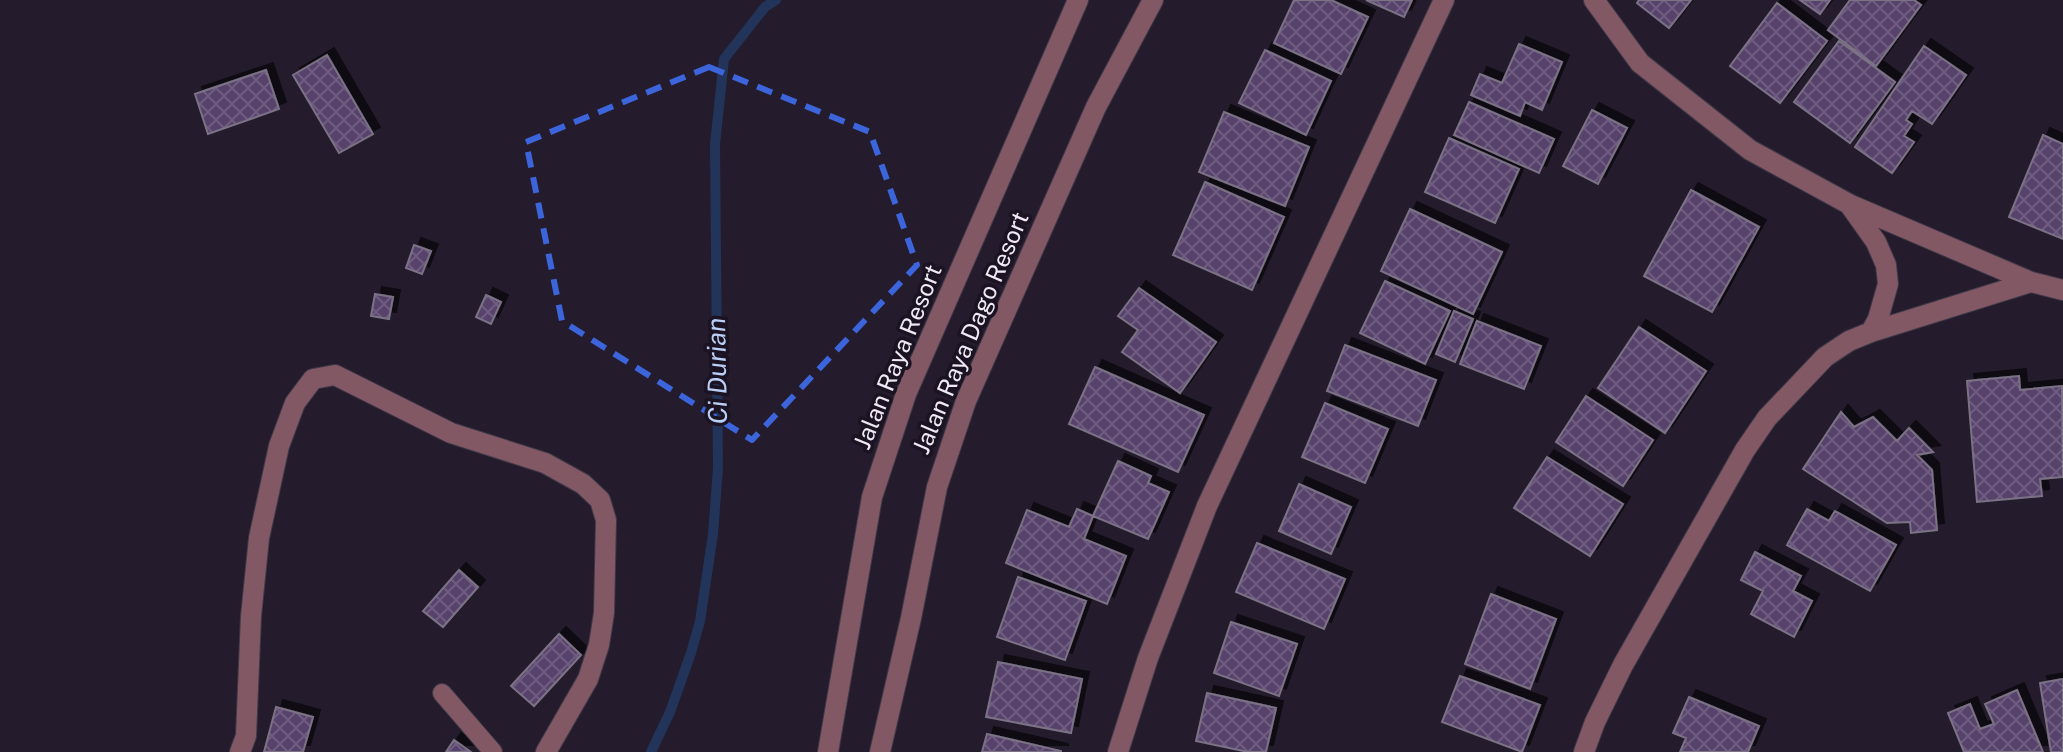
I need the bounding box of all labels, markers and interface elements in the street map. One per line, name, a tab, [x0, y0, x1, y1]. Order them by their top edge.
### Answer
street label: Jalan Raya Dago Resort	[906, 207, 1034, 458]
street label: Jalan Raya Resort	[847, 260, 947, 453]
water label: Ci Durian	[700, 317, 733, 425]

